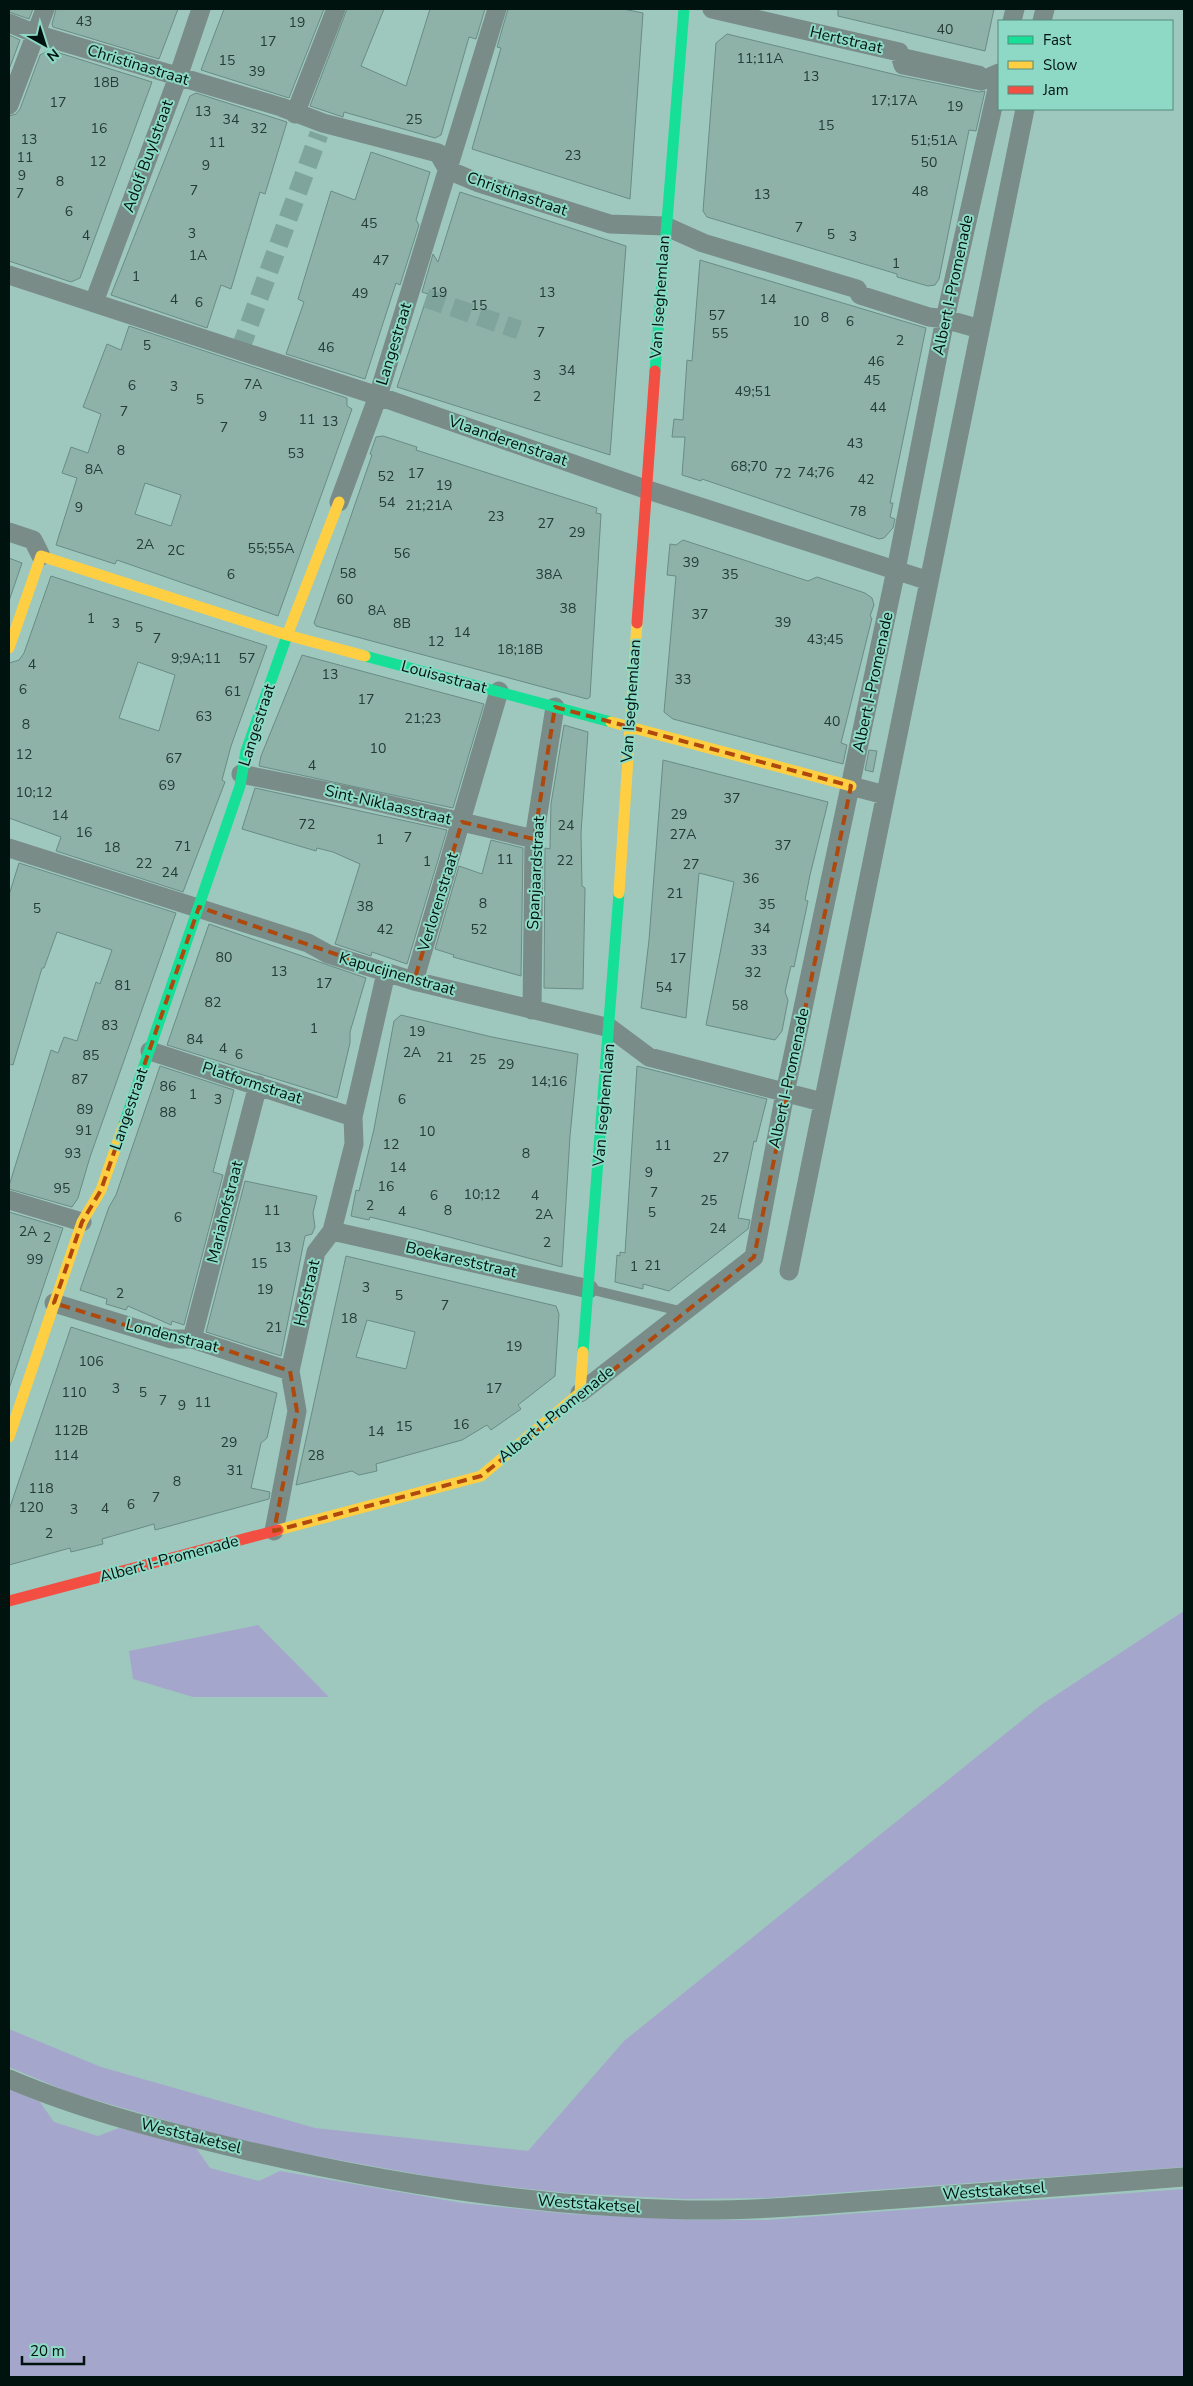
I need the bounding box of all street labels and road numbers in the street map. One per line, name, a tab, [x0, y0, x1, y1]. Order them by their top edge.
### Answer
street label: Hertstraat	[808, 21, 885, 59]
street label: Christinastraat	[84, 39, 192, 91]
street label: Adolf Buylstraat	[117, 96, 179, 215]
street label: Christinastraat	[464, 166, 571, 222]
street label: Albert I-Promenade	[927, 213, 979, 357]
street label: Van Iseghemlaan	[645, 235, 675, 360]
street label: Langestraat	[371, 299, 417, 388]
street label: Vlaanderenstraat	[445, 410, 571, 472]
street label: Albert I-Promenade	[847, 610, 899, 754]
street label: Van Iseghemlaan	[616, 639, 646, 764]
street label: Louisastraat	[399, 655, 490, 699]
street label: Langestraat	[233, 681, 281, 769]
street label: Sint-Niklaasstraat	[323, 780, 454, 830]
street label: Spanjaardstraat	[522, 815, 550, 930]
street label: Verlorenstraat	[412, 849, 464, 955]
street label: Kapucijnenstraat	[336, 947, 458, 1001]
street label: Albert I-Promenade	[763, 1006, 815, 1150]
street label: Van Iseghemlaan	[588, 1043, 620, 1168]
street label: Platformstraat	[199, 1056, 305, 1110]
street label: Langestraat	[105, 1065, 153, 1153]
street label: Mariahofstraat	[202, 1158, 248, 1265]
street label: Boekareststraat	[403, 1237, 519, 1284]
street label: Hofstraat	[289, 1257, 325, 1328]
street label: Londenstraat	[123, 1314, 221, 1358]
street label: Albert I-Promenade	[493, 1360, 619, 1468]
street label: Albert I-Promenade	[97, 1530, 241, 1588]
street label: Weststaketsel	[138, 2113, 244, 2159]
street label: Weststaketsel	[942, 2176, 1046, 2206]
street label: Weststaketsel	[537, 2189, 641, 2219]

